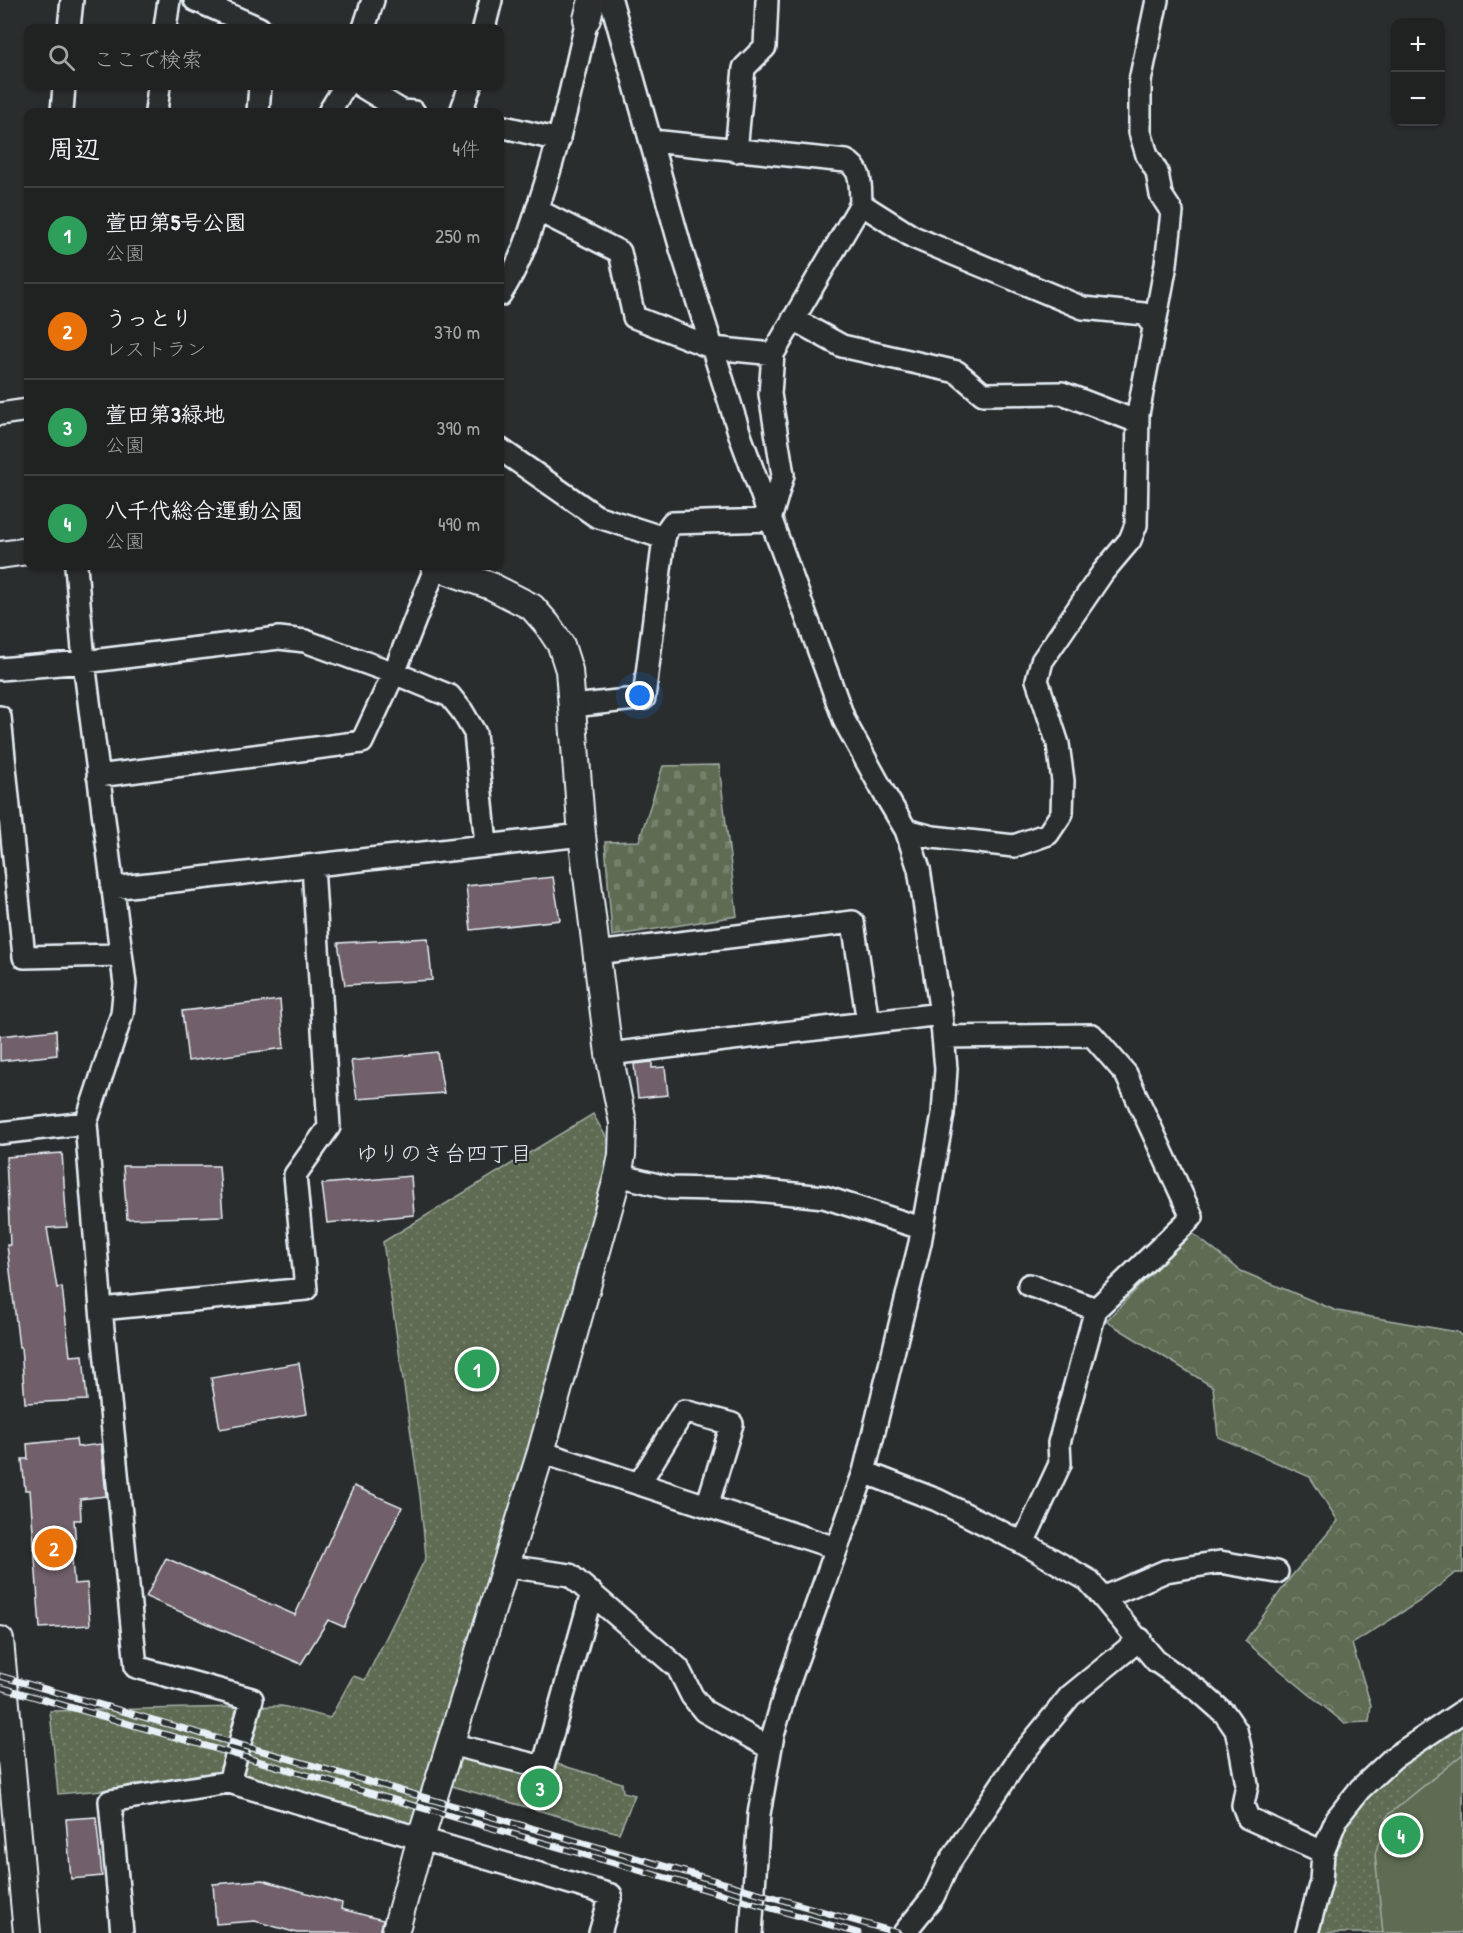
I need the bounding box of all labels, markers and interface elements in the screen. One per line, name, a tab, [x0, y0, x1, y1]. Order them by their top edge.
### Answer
map controls	[1391, 18, 1445, 126]
button: +	[1391, 18, 1445, 72]
search box	[24, 24, 504, 90]
icon: search	[45, 41, 78, 74]
text: ここで検索	[93, 44, 203, 74]
button: −	[1391, 72, 1445, 126]
text: 周辺	[48, 131, 100, 166]
text: 4件	[453, 135, 480, 162]
text: 萱田第5号公園	[105, 207, 246, 237]
text: 1	[64, 222, 71, 249]
text: 250 m	[435, 222, 480, 249]
text: 公園	[105, 239, 145, 266]
text: うっとり	[105, 303, 193, 333]
text: 2	[63, 318, 72, 345]
text: 370 m	[434, 318, 480, 345]
text: レストラン	[105, 335, 207, 362]
text: 萱田第3緑地	[105, 399, 225, 429]
text: 3	[63, 414, 72, 441]
text: 390 m	[437, 414, 480, 441]
text: 公園	[105, 431, 145, 458]
text: 八千代総合運動公園	[105, 495, 303, 525]
text: 4	[64, 510, 71, 537]
text: 490 m	[438, 510, 480, 537]
text: 公園	[105, 527, 145, 554]
your location	[625, 681, 654, 710]
district label: ゆりのき台四丁目	[356, 1138, 532, 1168]
pin: 1	[458, 1346, 496, 1392]
pin: 2	[34, 1526, 74, 1570]
pin: 3	[520, 1766, 560, 1810]
pin: 4	[1382, 1812, 1420, 1858]

